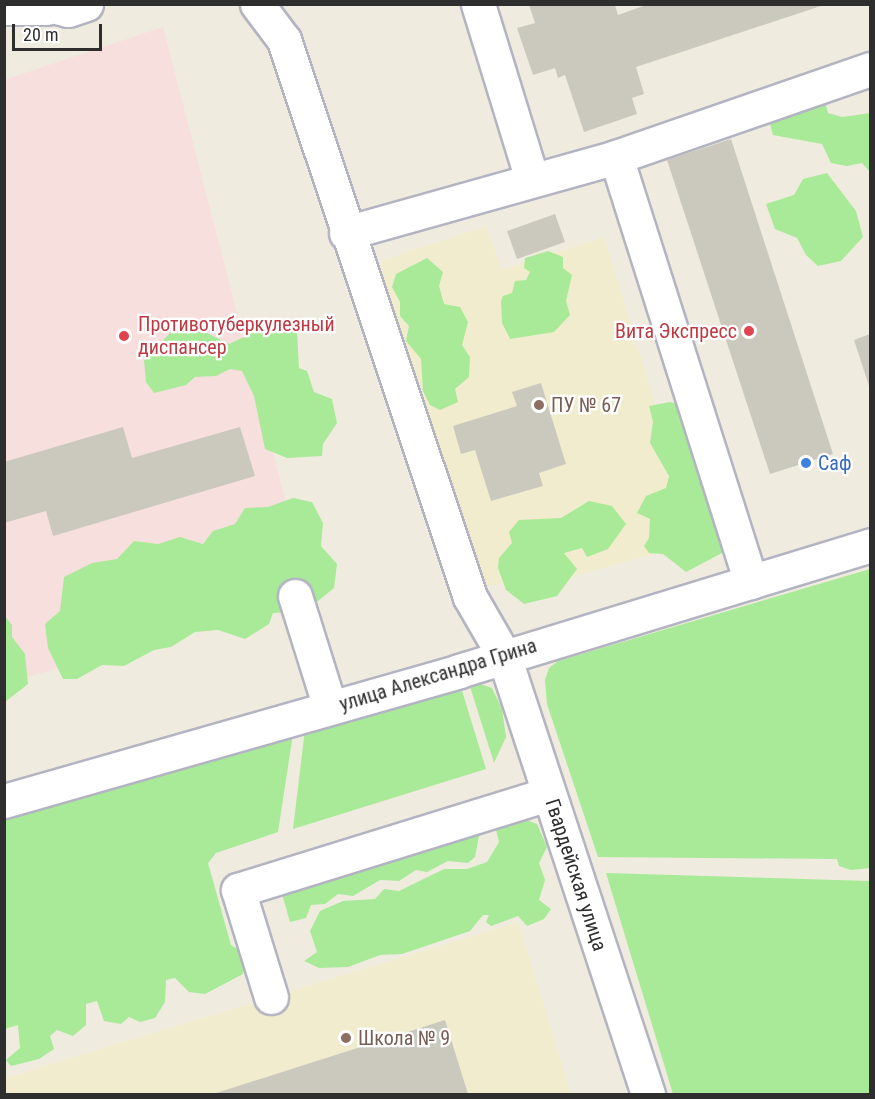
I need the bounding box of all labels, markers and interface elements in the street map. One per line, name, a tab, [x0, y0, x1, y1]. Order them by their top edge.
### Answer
scale bar	[15, 12, 105, 50]
text: 20 m	[23, 24, 58, 45]
place label: Противотуберкулезный диспансер	[138, 312, 335, 359]
place label: Вита Экспресс	[615, 319, 737, 343]
marker: Вита Экспресс	[742, 324, 756, 338]
marker: Противотуберкулезный диспансер	[115, 327, 133, 345]
place label: ПУ № 67	[551, 393, 621, 417]
marker: ПУ № 67	[532, 398, 546, 412]
place label: Саф	[818, 451, 851, 475]
marker: Саф	[799, 456, 813, 470]
street label: улица Александра Грина	[336, 634, 540, 716]
street label: Гвардейская улица	[540, 796, 612, 954]
place label: Школа № 9	[358, 1026, 450, 1050]
marker: Школа № 9	[339, 1031, 353, 1045]

